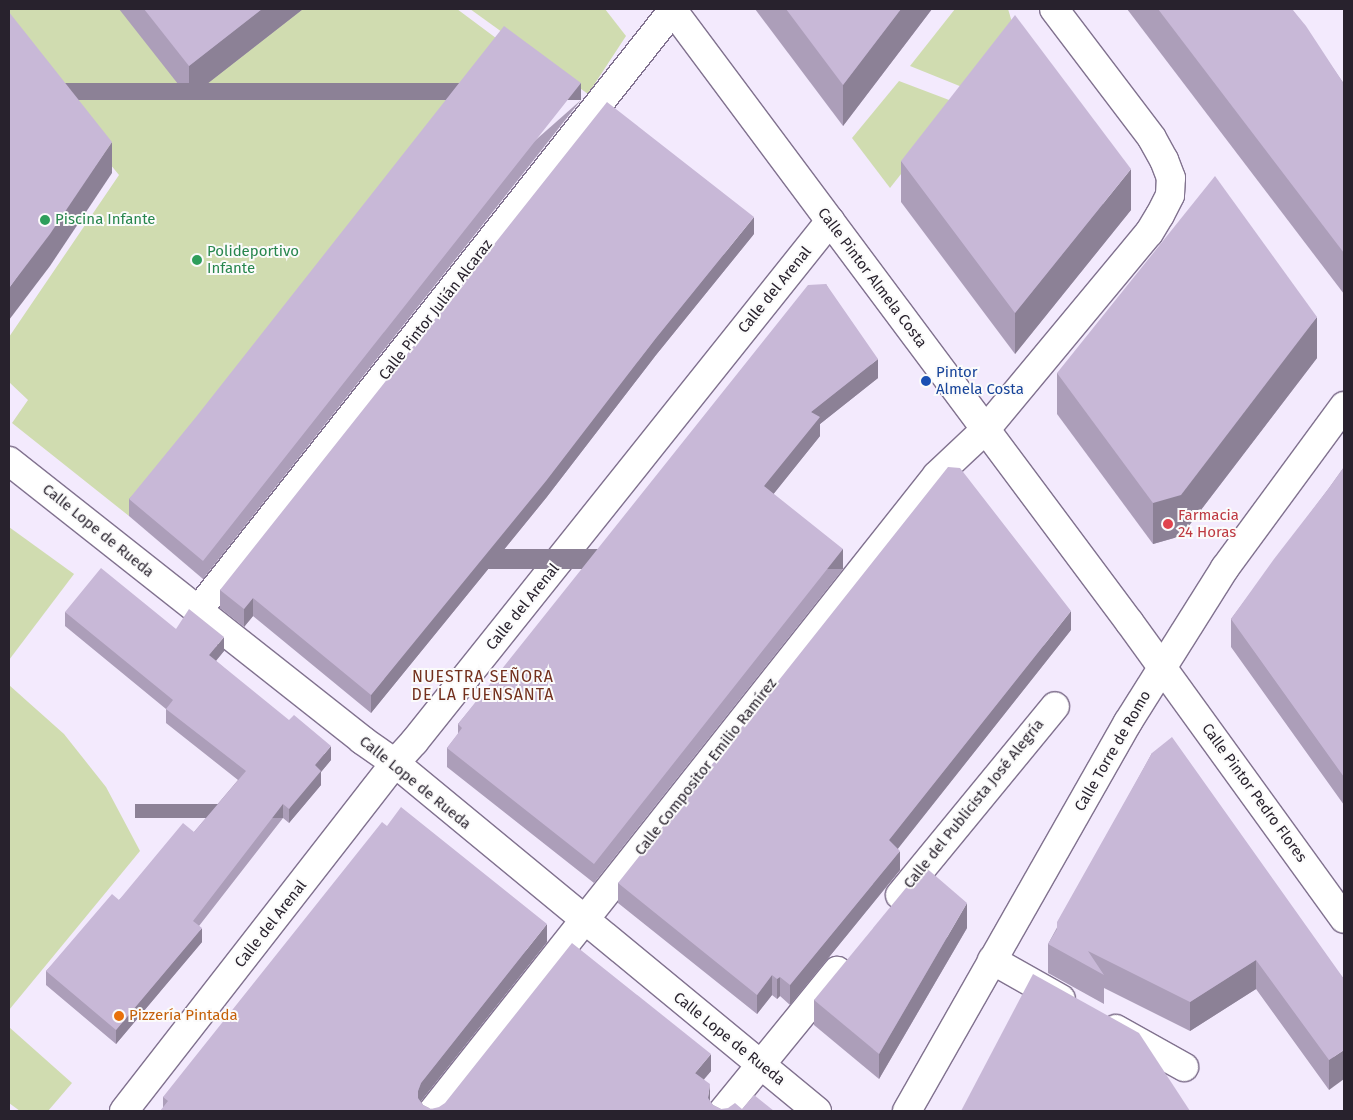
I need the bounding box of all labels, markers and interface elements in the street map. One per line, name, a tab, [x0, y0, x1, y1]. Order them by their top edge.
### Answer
street label: Calle Pintor Almela Costa	[814, 205, 930, 351]
place label: Piscina Infante	[55, 211, 155, 229]
marker: Piscina Infante	[39, 214, 51, 226]
street label: Calle Pintor Julián Alcaraz	[375, 236, 497, 384]
place label: Polideportivo Infante	[207, 242, 299, 277]
street label: Calle del Arenal	[735, 243, 815, 337]
marker: Polideportivo Infante	[191, 254, 203, 266]
place label: Pintor Almela Costa	[936, 363, 1024, 398]
marker: Pintor Almela Costa	[920, 375, 932, 387]
street label: Calle Lope de Rueda	[39, 480, 157, 582]
place label: Farmacia 24 Horas	[1178, 506, 1239, 541]
marker: Farmacia 24 Horas	[1162, 518, 1174, 530]
street label: Calle del Arenal	[483, 560, 563, 654]
district label: NUESTRA SEÑORA DE LA FUENSANTA	[410, 667, 556, 705]
street label: Calle Compositor Emilio Ramírez	[631, 675, 781, 859]
street label: Calle Torre de Romo	[1071, 687, 1155, 815]
street label: Calle del Publicista José Alegría	[900, 716, 1048, 892]
street label: Calle Pintor Pedro Flores	[1198, 720, 1310, 866]
street label: Calle Lope de Rueda	[356, 732, 474, 834]
street label: Calle del Arenal	[231, 877, 311, 971]
street label: Calle Lope de Rueda	[670, 988, 788, 1090]
place label: Pizzería Pintada	[129, 1007, 238, 1025]
marker: Pizzería Pintada	[113, 1010, 125, 1022]

